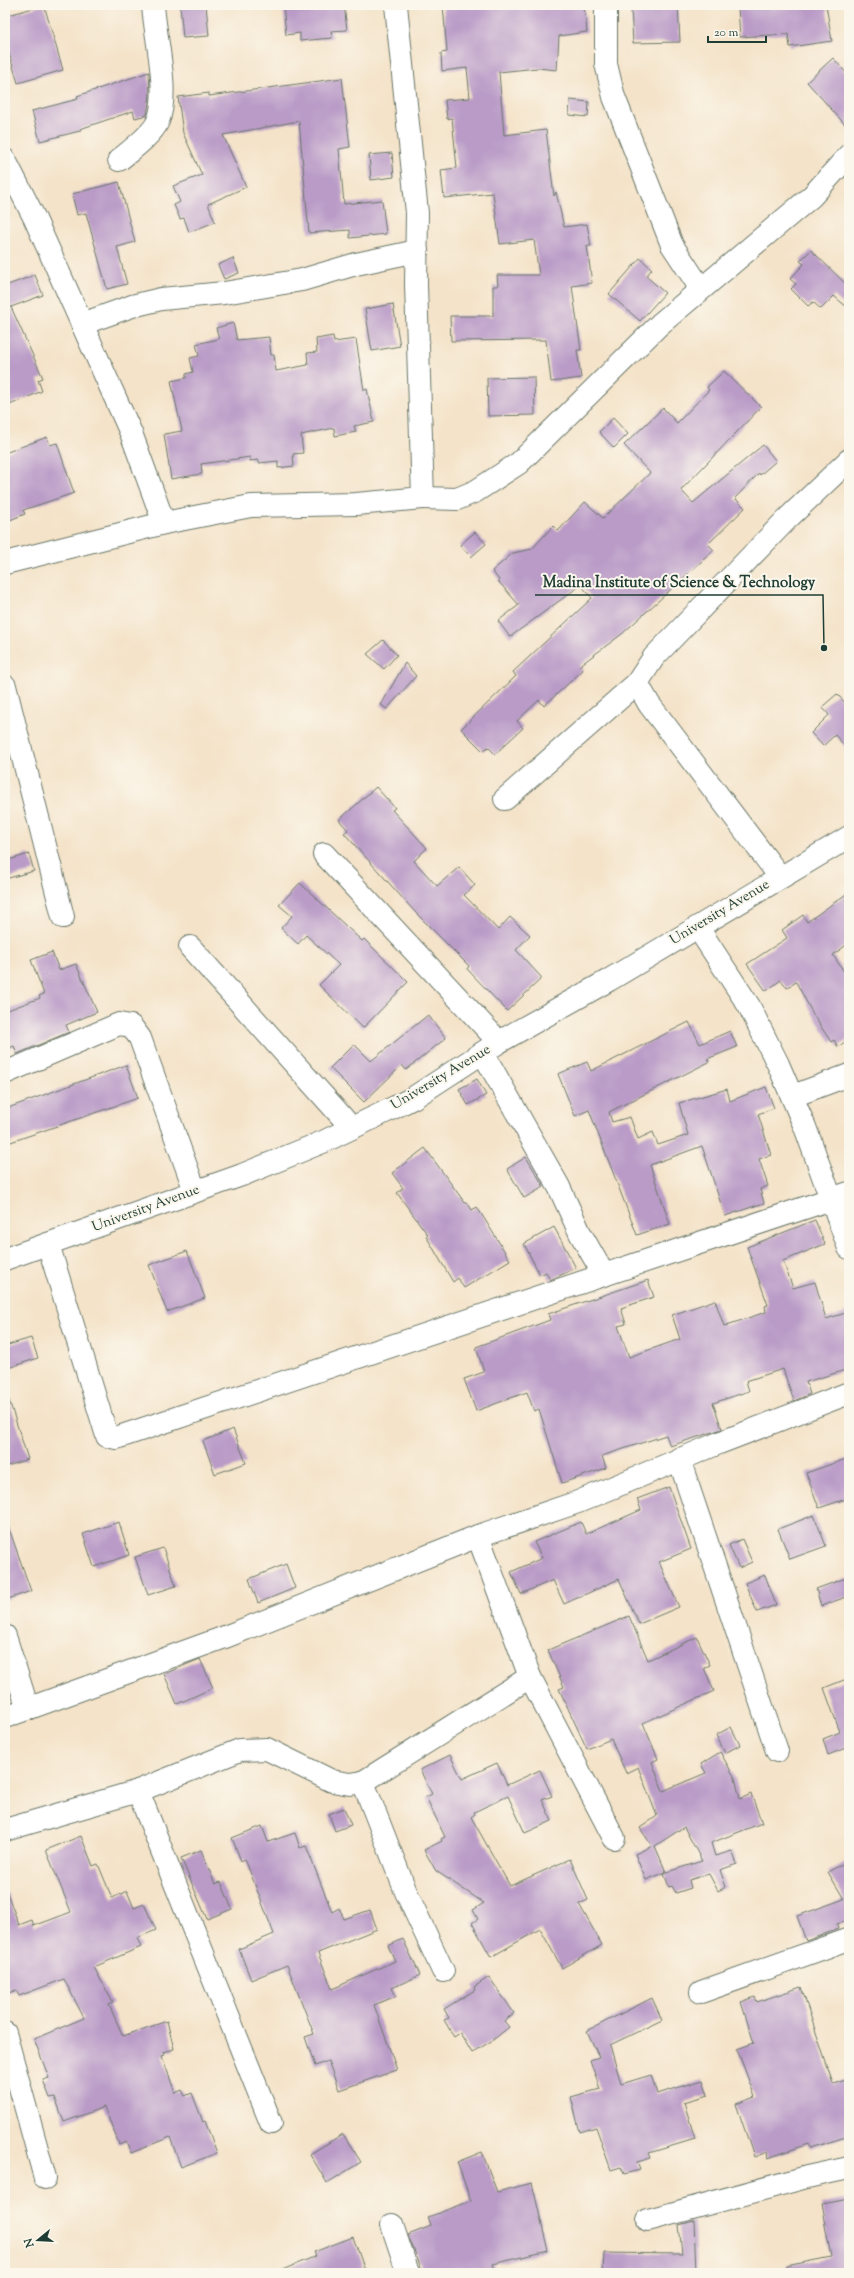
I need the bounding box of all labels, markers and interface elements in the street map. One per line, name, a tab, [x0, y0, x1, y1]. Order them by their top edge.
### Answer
scale bar	[708, 18, 766, 44]
text: 20 m	[714, 24, 739, 42]
callout: Madina Institute of Science & Technology	[535, 568, 823, 595]
text: Madina Institute of Science & Technology	[543, 573, 816, 594]
street label: University Avenue	[666, 875, 774, 951]
street label: University Avenue	[387, 1040, 495, 1116]
street label: University Avenue	[89, 1180, 203, 1238]
north arrow	[18, 2220, 58, 2260]
text: N	[20, 2236, 39, 2250]

